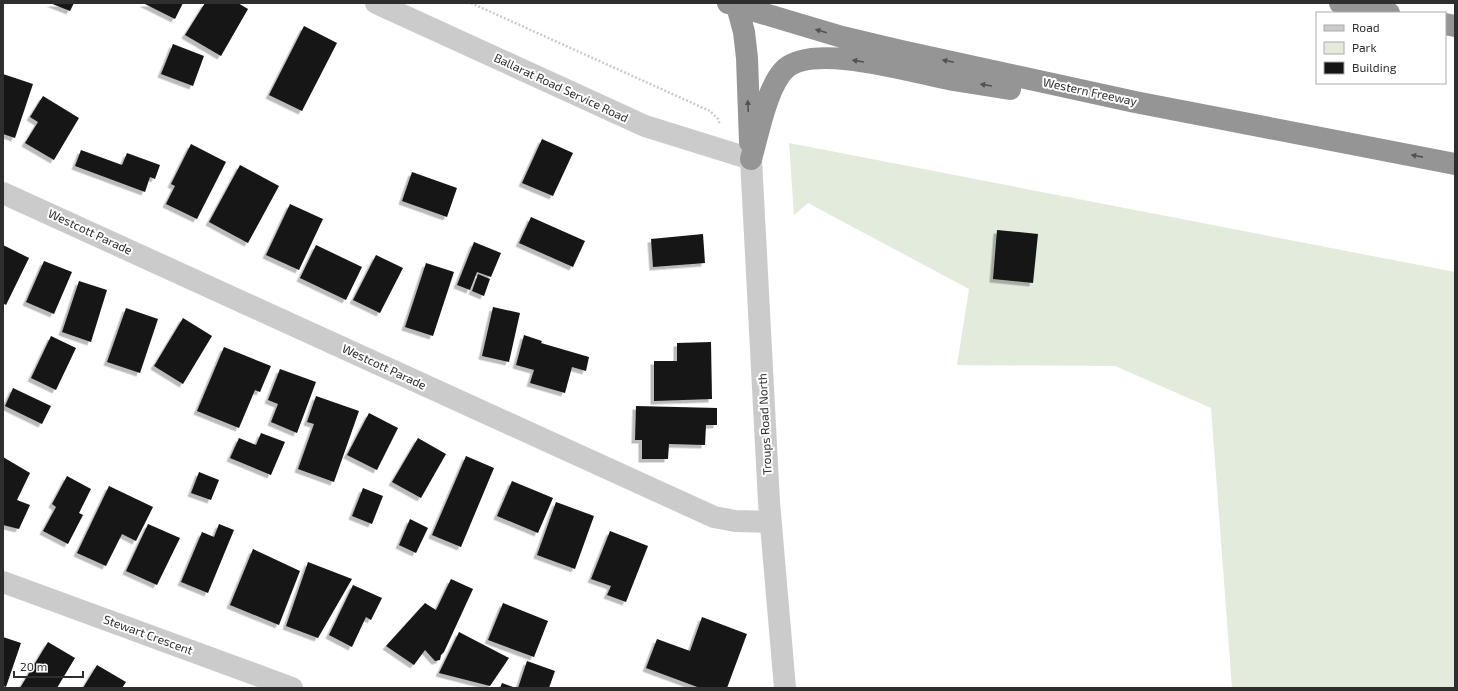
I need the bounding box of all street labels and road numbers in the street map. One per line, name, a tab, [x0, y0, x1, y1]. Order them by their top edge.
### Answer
street label: Ballarat Road Service Road	[492, 50, 631, 124]
street label: Western Freeway	[1042, 74, 1139, 108]
street label: Westcott Parade	[46, 206, 135, 257]
street label: Westcott Parade	[340, 341, 429, 392]
street label: Troups Road North	[754, 373, 774, 475]
street label: Stewart Crescent	[102, 611, 195, 657]

